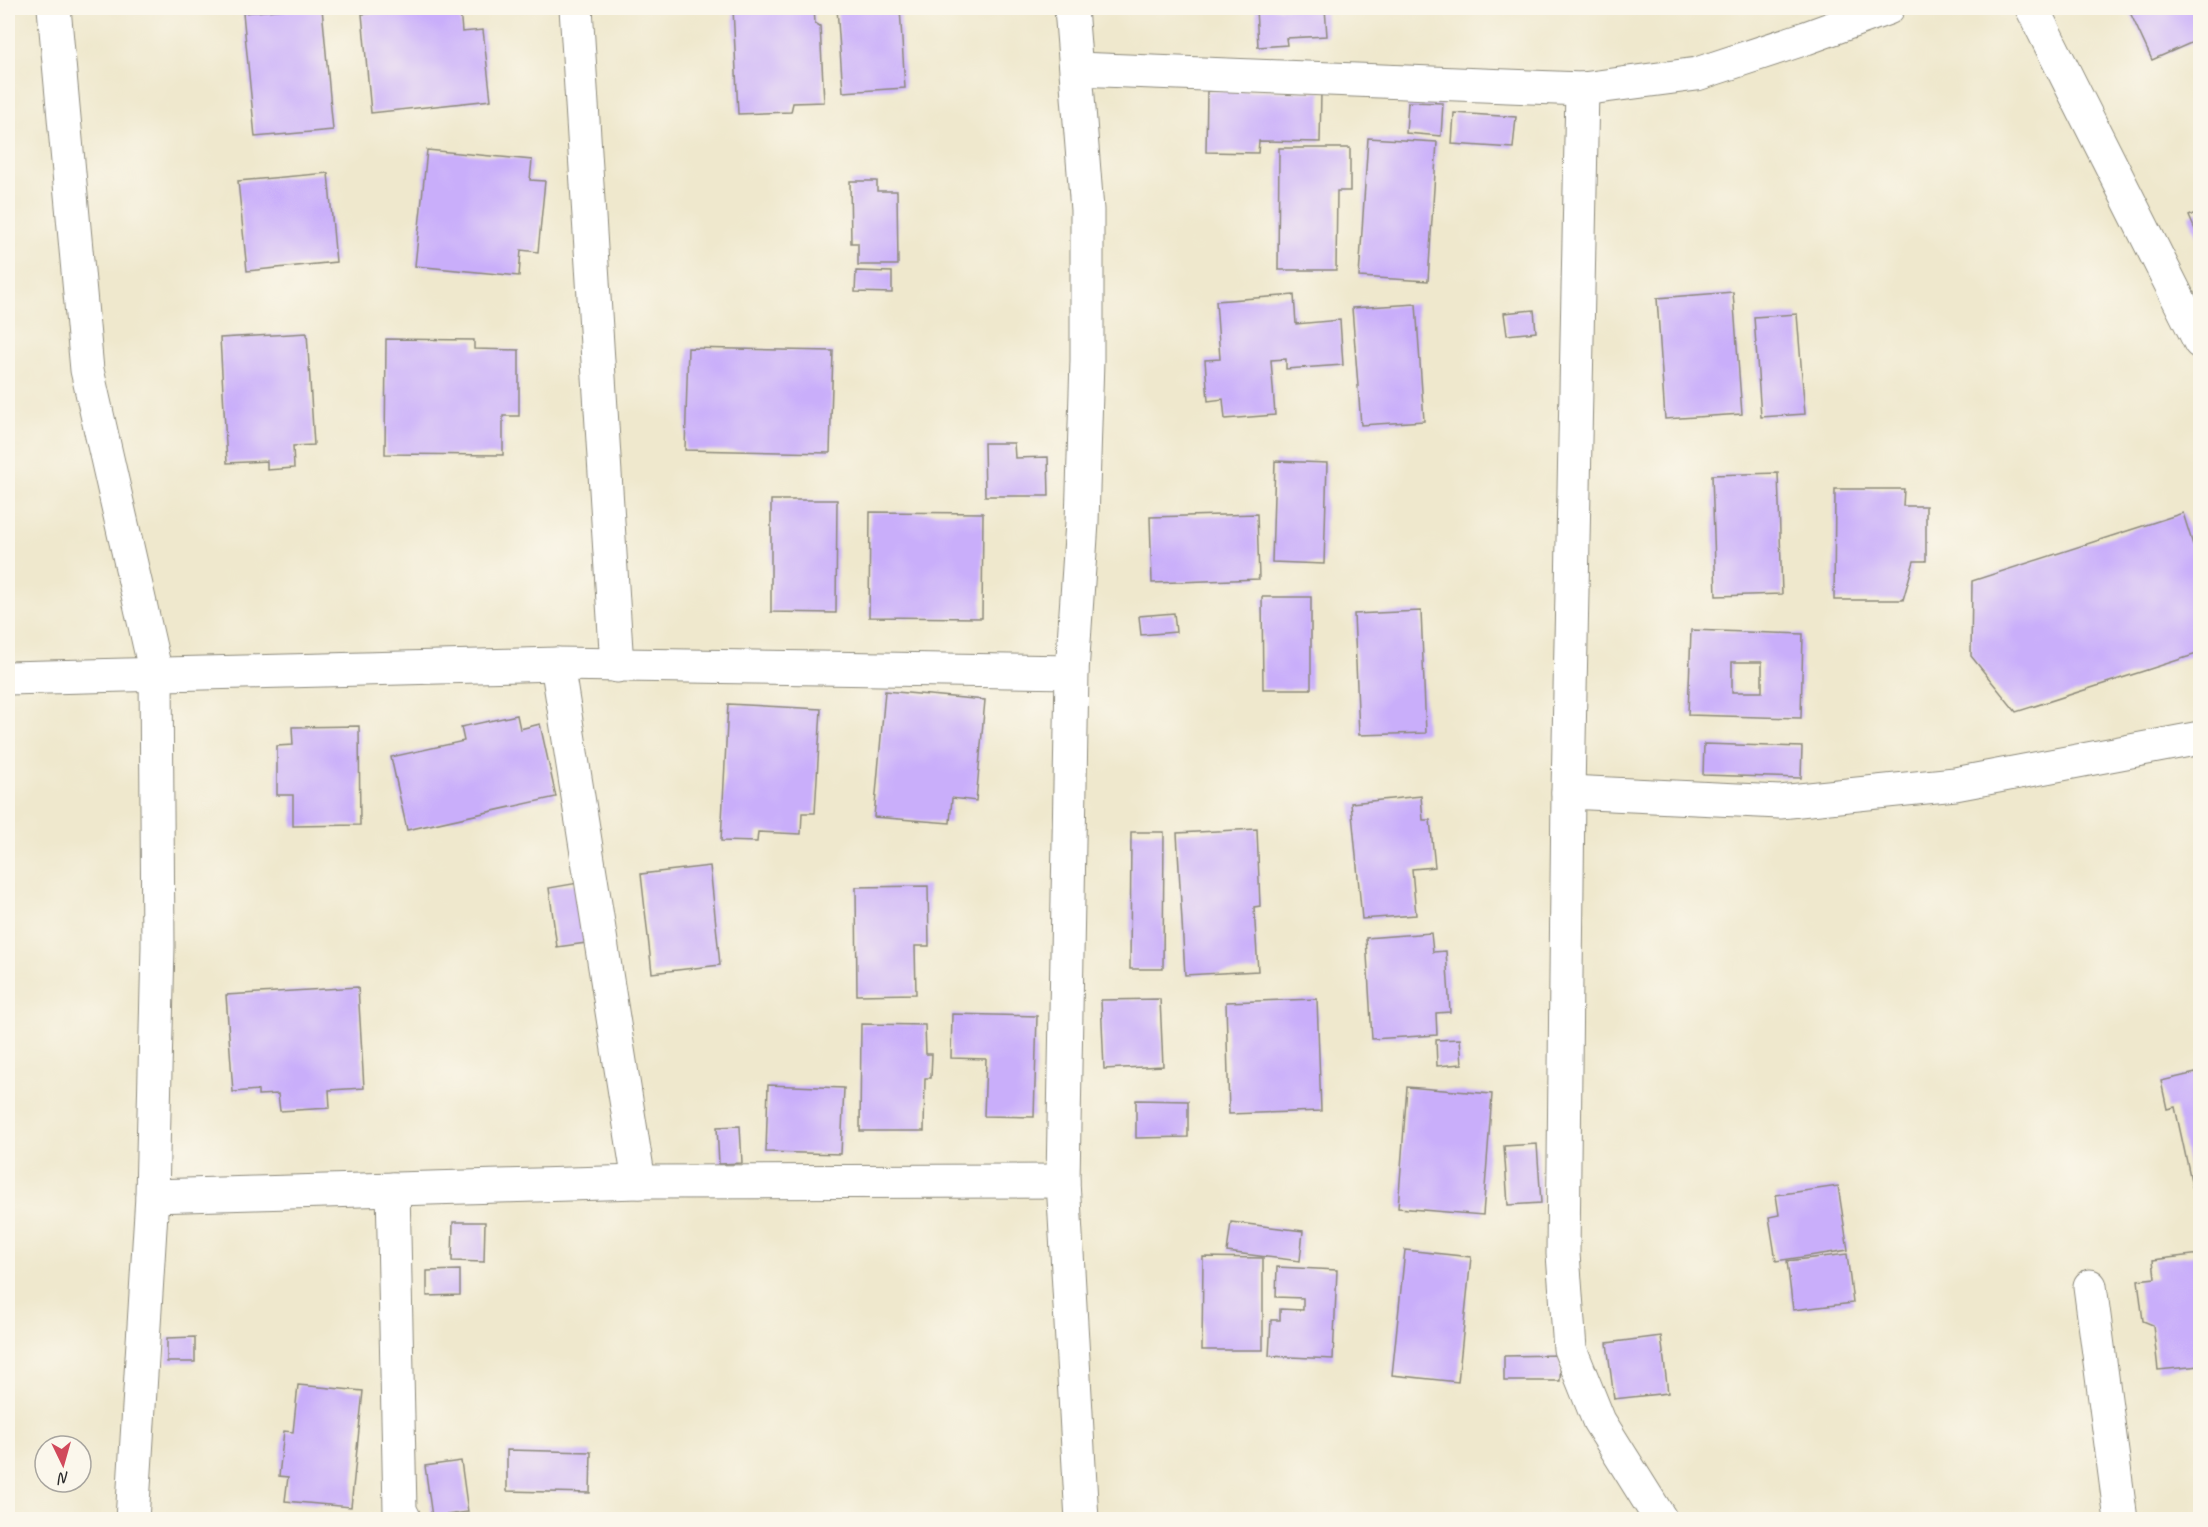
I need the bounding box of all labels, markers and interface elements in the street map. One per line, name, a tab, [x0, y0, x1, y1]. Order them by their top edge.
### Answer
north arrow	[33, 1434, 93, 1494]
text: N	[55, 1468, 70, 1489]

